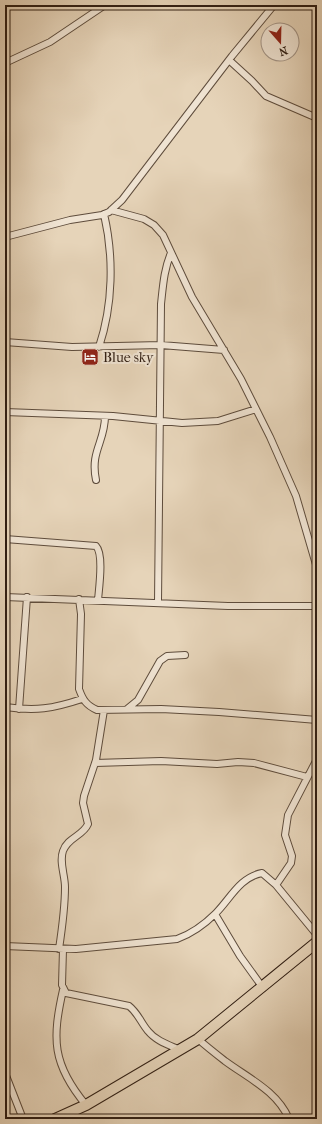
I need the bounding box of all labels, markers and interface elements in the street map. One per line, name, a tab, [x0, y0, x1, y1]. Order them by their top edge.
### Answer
north arrow	[260, 22, 300, 62]
text: N	[276, 43, 289, 59]
hotel icon: Blue sky	[80, 347, 100, 367]
place label: Blue sky	[103, 349, 154, 366]

